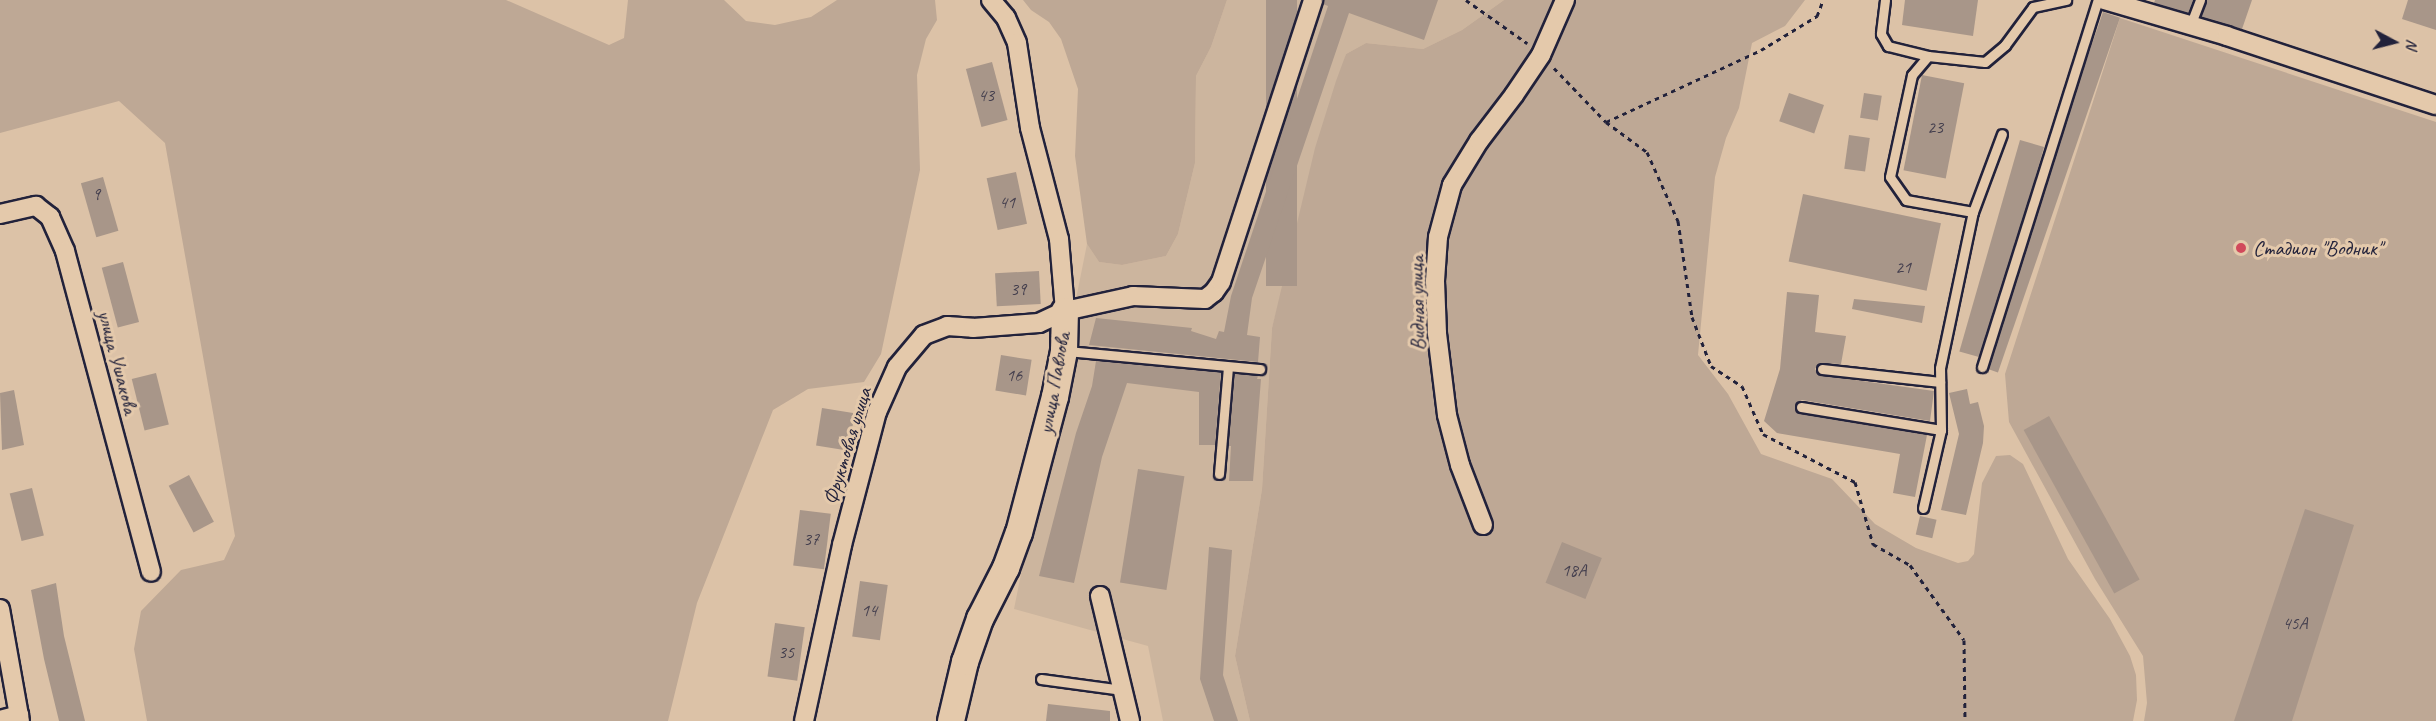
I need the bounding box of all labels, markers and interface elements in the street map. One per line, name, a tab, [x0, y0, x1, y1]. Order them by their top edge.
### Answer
north arrow	[2364, 12, 2424, 72]
text: N	[2401, 38, 2422, 50]
house number: 43	[978, 84, 994, 106]
house number: 23	[1927, 116, 1943, 138]
house number: 9	[92, 183, 100, 205]
house number: 41	[999, 191, 1015, 213]
place label: Стадион "Водник"	[2253, 235, 2382, 261]
marker: Стадион "Водник"	[2234, 241, 2248, 255]
street label: Видная улица	[1404, 255, 1430, 351]
house number: 21	[1895, 256, 1911, 278]
house number: 39	[1010, 278, 1026, 300]
street label: улица Ушакова	[92, 307, 144, 417]
street label: улица Павлова	[1033, 331, 1075, 435]
house number: 16	[1006, 364, 1022, 386]
street label: Фруктовая улица	[817, 383, 877, 509]
house number: 37	[803, 528, 819, 550]
house number: 18А	[1561, 559, 1587, 581]
house number: 14	[861, 599, 877, 621]
house number: 45А	[2282, 612, 2308, 634]
house number: 35	[778, 641, 794, 663]

